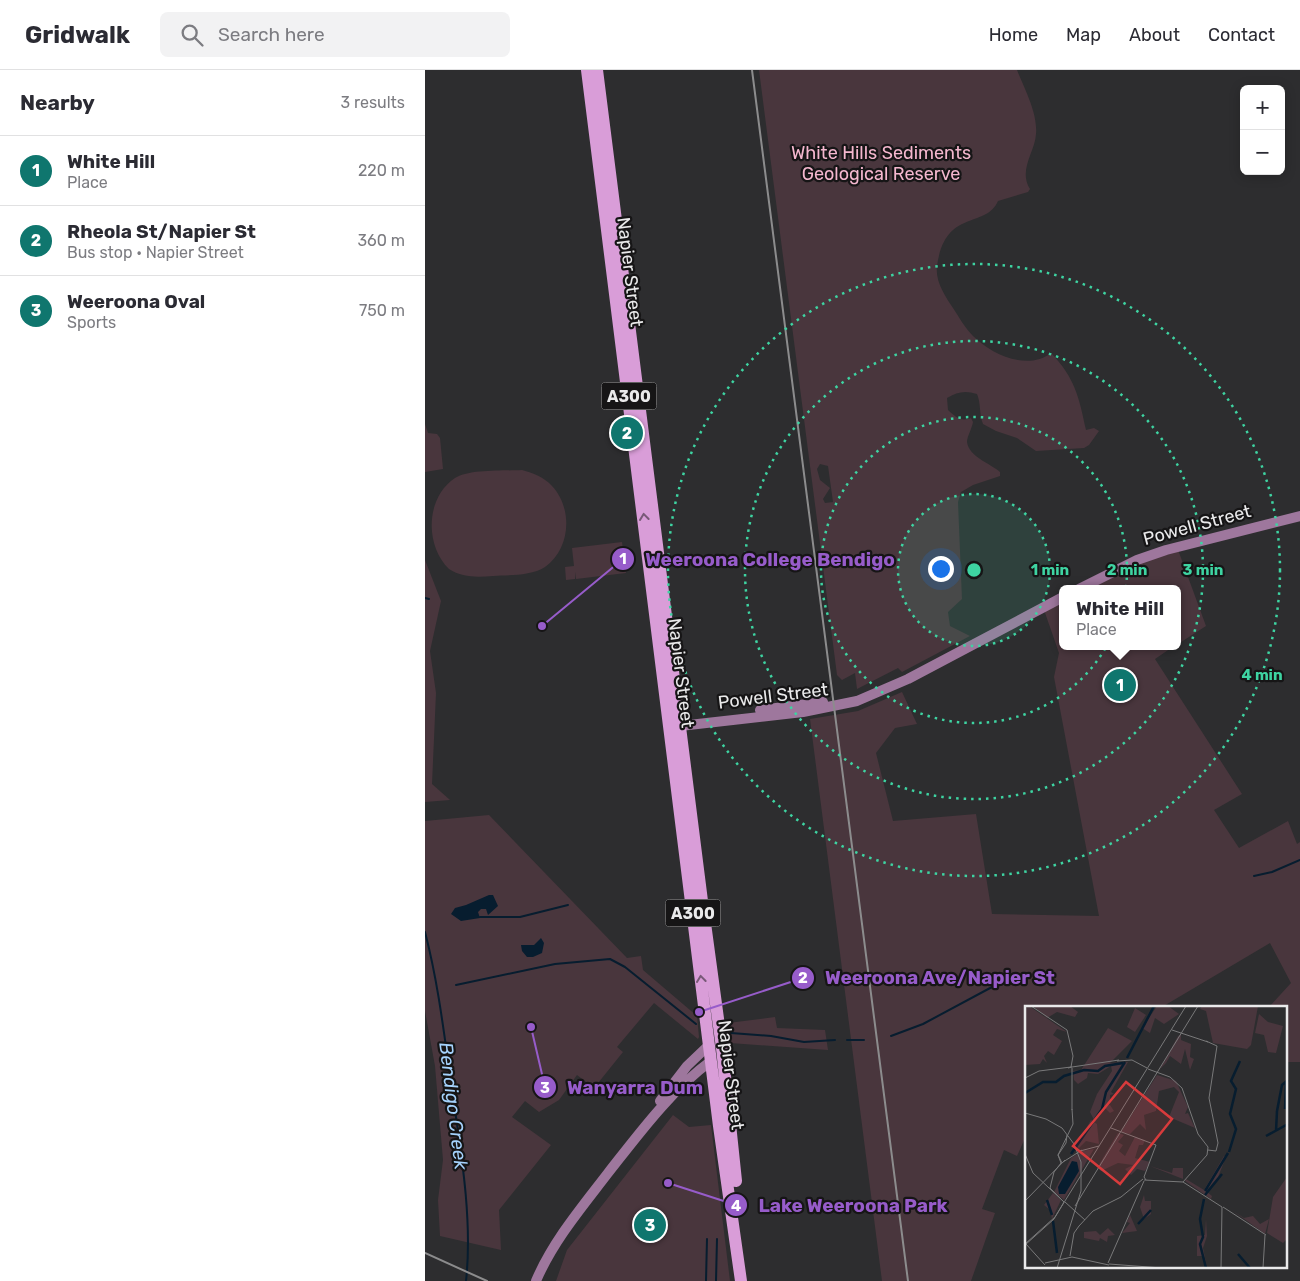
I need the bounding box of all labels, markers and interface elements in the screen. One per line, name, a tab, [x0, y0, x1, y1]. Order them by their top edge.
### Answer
search box	[160, 12, 510, 57]
text: Gridwalk	[25, 21, 130, 49]
icon: search	[178, 21, 206, 49]
text: Search here	[218, 23, 325, 46]
text: Home	[989, 24, 1038, 46]
text: Map	[1066, 24, 1101, 46]
text: About	[1129, 24, 1180, 46]
text: Contact	[1208, 24, 1275, 46]
map controls	[1240, 85, 1285, 175]
button: +	[1240, 85, 1285, 130]
text: Nearby	[20, 90, 95, 115]
text: 3 results	[340, 93, 405, 112]
button: −	[1240, 130, 1285, 175]
park label: White Hills Sediments Geological Reserve	[791, 142, 971, 185]
text: White Hill	[67, 150, 155, 173]
text: 1	[32, 161, 40, 180]
text: 220 m	[358, 161, 405, 180]
text: Place	[67, 173, 108, 192]
street label: Napier Street	[612, 216, 648, 328]
text: Rheola St/Napier St	[67, 220, 256, 243]
text: 2	[31, 231, 41, 250]
text: 360 m	[357, 231, 405, 250]
text: Bus stop · Napier Street	[67, 243, 244, 262]
text: Weeroona Oval	[67, 290, 205, 313]
text: 3	[31, 301, 41, 320]
text: 750 m	[359, 301, 405, 320]
text: Sports	[67, 313, 116, 332]
road number: A300	[601, 382, 657, 410]
pin: 2	[611, 414, 643, 452]
street label: Powell Street	[1141, 500, 1253, 550]
one-way arrow	[639, 512, 650, 520]
callout: Weeroona College Bendigo	[610, 542, 905, 576]
text: Weeroona College Bendigo	[645, 548, 895, 571]
text: 1	[619, 550, 627, 568]
your location	[928, 556, 954, 582]
centre of rings	[965, 561, 983, 579]
text: 1 min	[1031, 561, 1069, 579]
text: 2 min	[1107, 561, 1147, 579]
text: 3 min	[1183, 561, 1223, 579]
popup	[1059, 585, 1181, 650]
text: White Hill	[1076, 597, 1164, 620]
street label: Napier Street	[663, 617, 699, 729]
text: Place	[1076, 620, 1117, 639]
pin: 1	[1104, 666, 1136, 704]
text: 4 min	[1241, 666, 1283, 684]
street label: Powell Street	[717, 678, 829, 714]
road number: A300	[665, 900, 721, 926]
callout: Weeroona Ave/Napier St	[790, 961, 1066, 995]
text: Weeroona Ave/Napier St	[825, 966, 1055, 989]
text: 2	[798, 969, 808, 987]
one-way arrow	[696, 975, 707, 983]
inset map	[1025, 1006, 1287, 1268]
street label: Napier Street	[713, 1019, 749, 1131]
water label: Bendigo Creek	[434, 1041, 473, 1171]
callout: Wanyarra Dum	[532, 1070, 713, 1104]
text: Wanyarra Dum	[567, 1076, 703, 1099]
text: 3	[540, 1079, 550, 1097]
callout: Lake Weeroona Park	[723, 1188, 958, 1222]
text: Lake Weeroona Park	[758, 1194, 948, 1217]
text: 4	[731, 1197, 741, 1215]
pin: 3	[634, 1206, 666, 1244]

